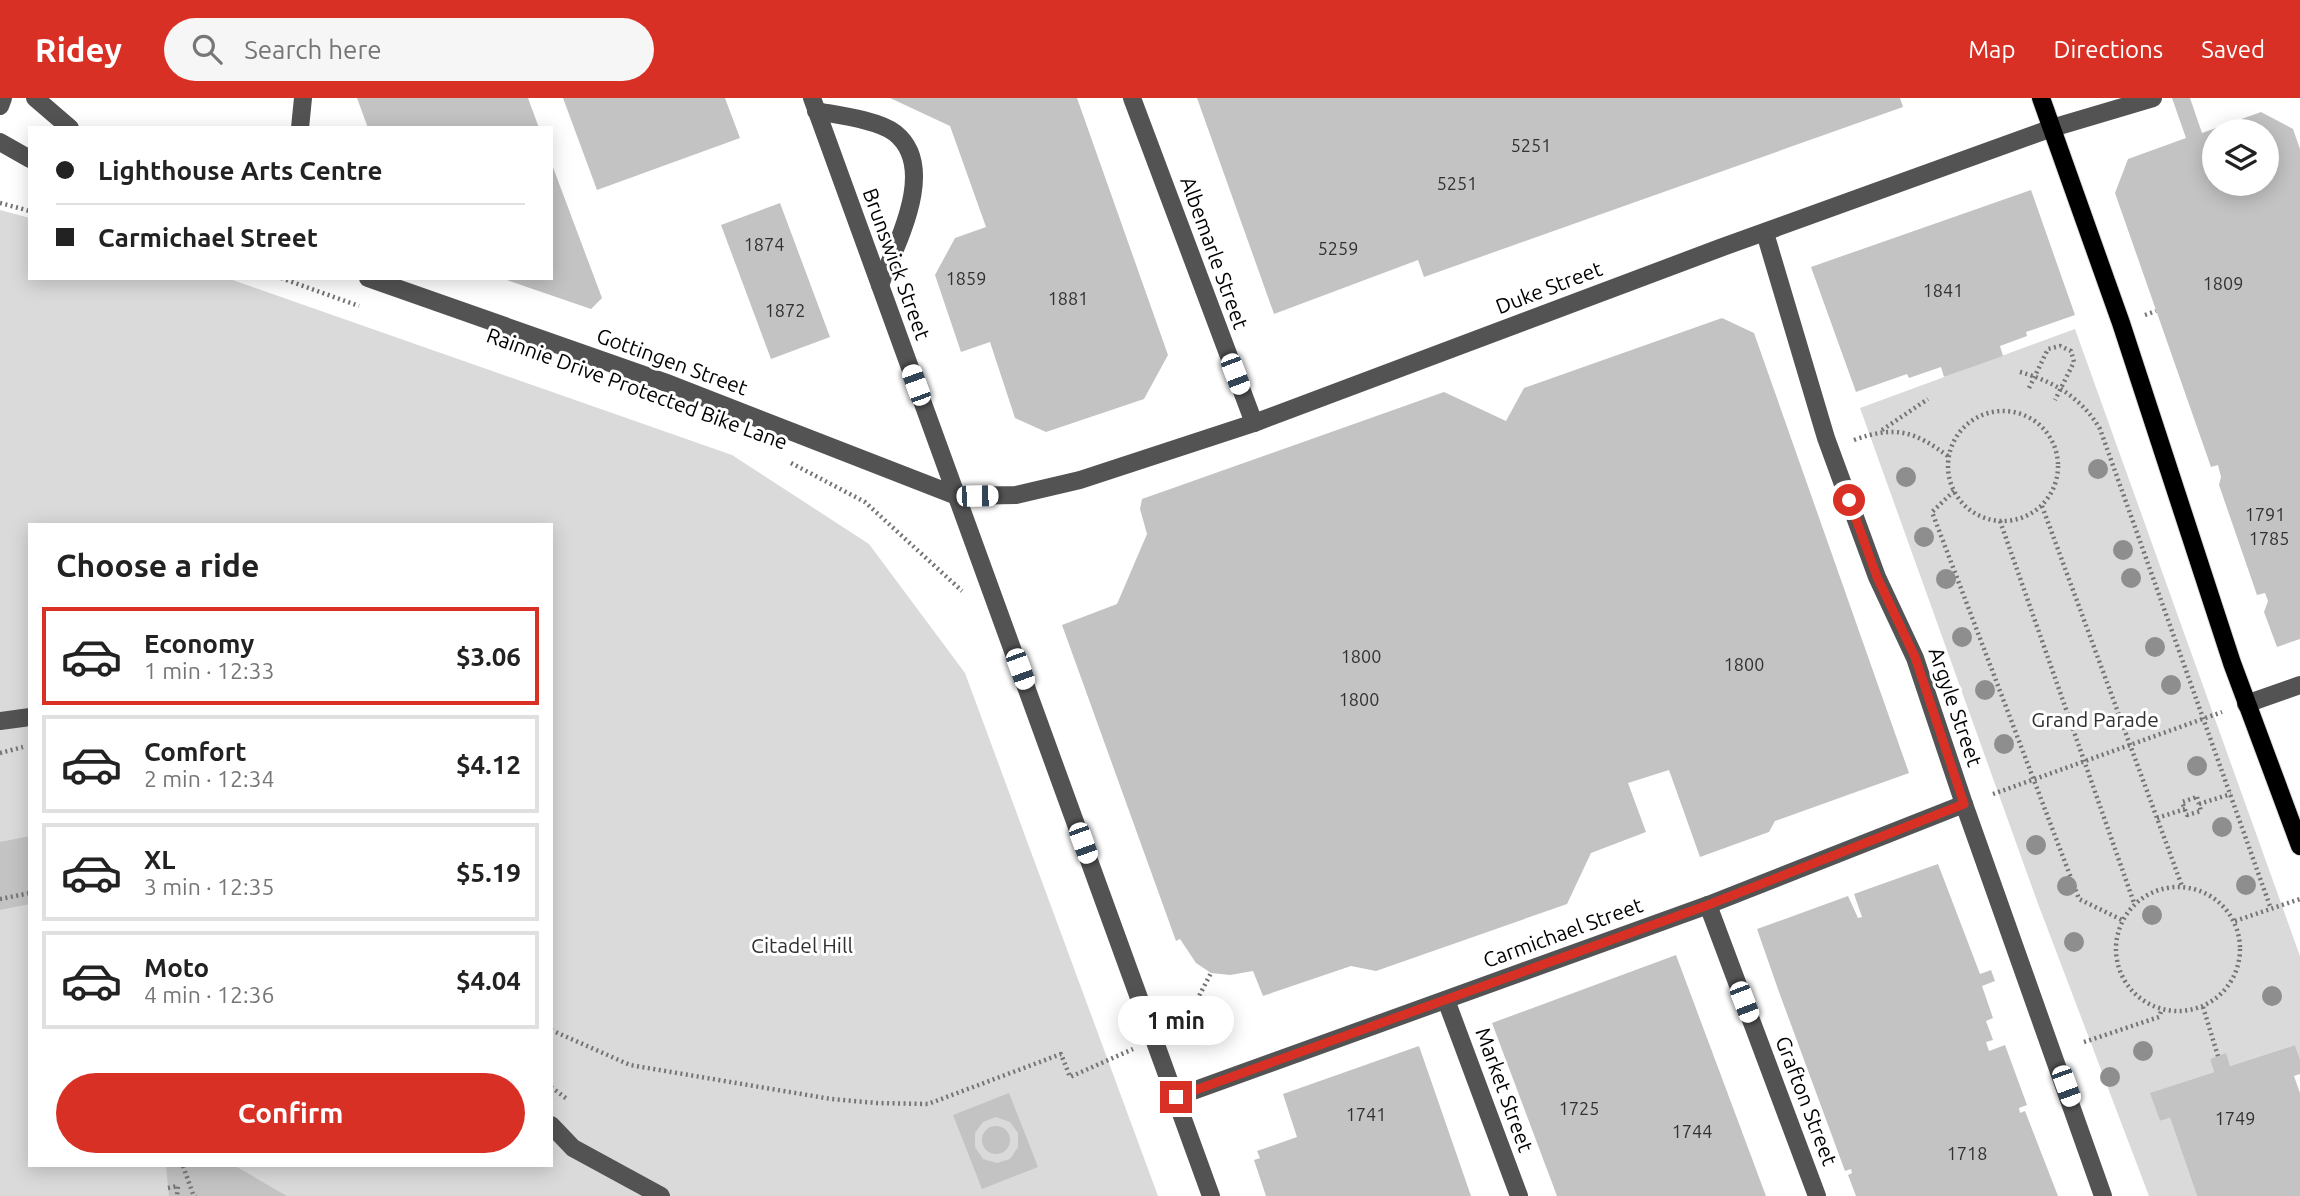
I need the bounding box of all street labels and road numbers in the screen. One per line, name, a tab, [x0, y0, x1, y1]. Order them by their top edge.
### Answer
street label: Albemarle Street	[1176, 173, 1254, 332]
street label: Brunswick Street	[858, 185, 936, 343]
street label: Duke Street	[1492, 256, 1605, 318]
street label: Rainnie Drive Protected Bike Lane	[484, 322, 791, 454]
street label: Gottingen Street	[594, 323, 751, 400]
street label: Argyle Street	[1924, 644, 1988, 769]
street label: Carmichael Street	[1480, 892, 1646, 972]
street label: Market Street	[1471, 1024, 1539, 1155]
street label: Grafton Street	[1771, 1033, 1843, 1169]

